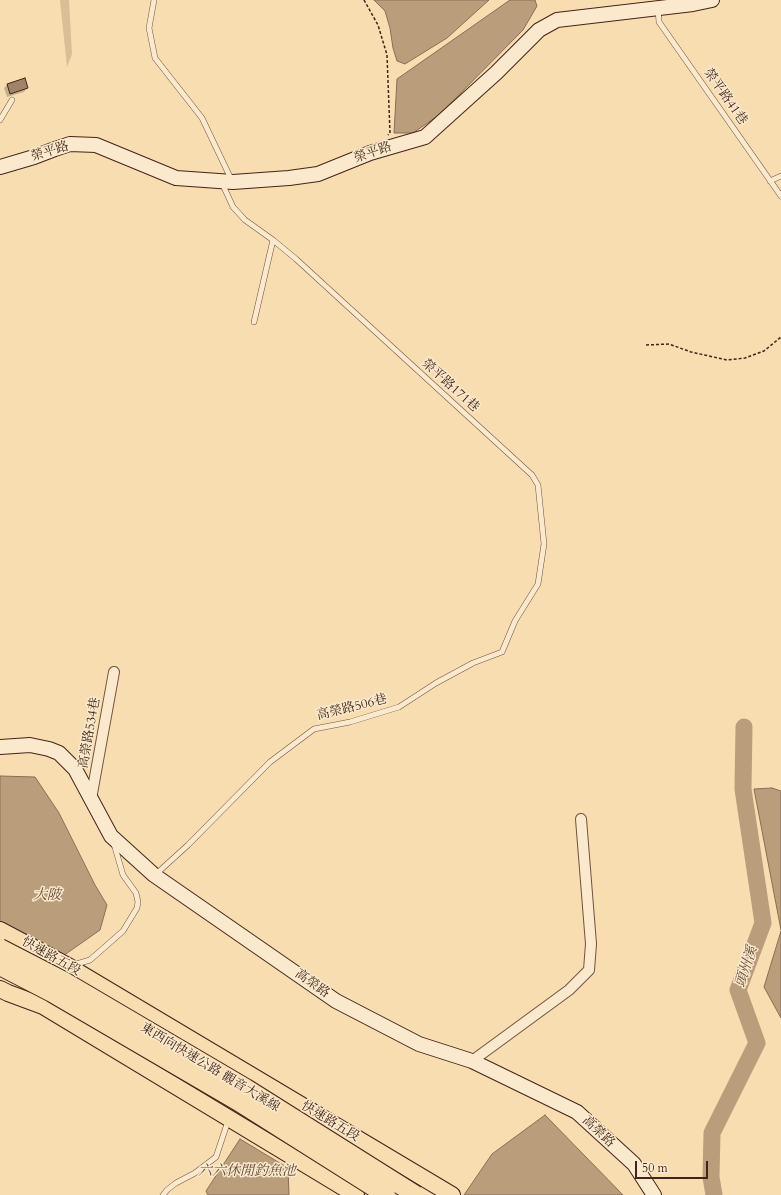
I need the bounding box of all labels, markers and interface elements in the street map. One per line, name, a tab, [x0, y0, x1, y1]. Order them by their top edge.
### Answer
street label: 榮平路41巷	[700, 66, 750, 128]
street label: 榮平路	[29, 139, 71, 165]
street label: 榮平路	[352, 139, 394, 167]
street label: 榮平路171巷	[418, 356, 482, 416]
street label: 高榮路506巷	[315, 692, 389, 724]
street label: 高榮路534巷	[76, 696, 104, 770]
water label: 大陂	[33, 888, 61, 904]
street label: 快速路五段	[19, 934, 83, 980]
water label: 頭州溪	[733, 944, 761, 990]
street label: 高榮路	[292, 966, 332, 1002]
street label: 東西向快速公路 觀音大溪線	[138, 1020, 282, 1116]
street label: 快速路五段	[298, 1099, 362, 1145]
street label: 高榮路	[578, 1113, 618, 1151]
scale bar	[637, 1153, 710, 1179]
text: 50 m	[642, 1160, 668, 1176]
water label: 六六休閒釣魚池	[198, 1164, 296, 1180]

